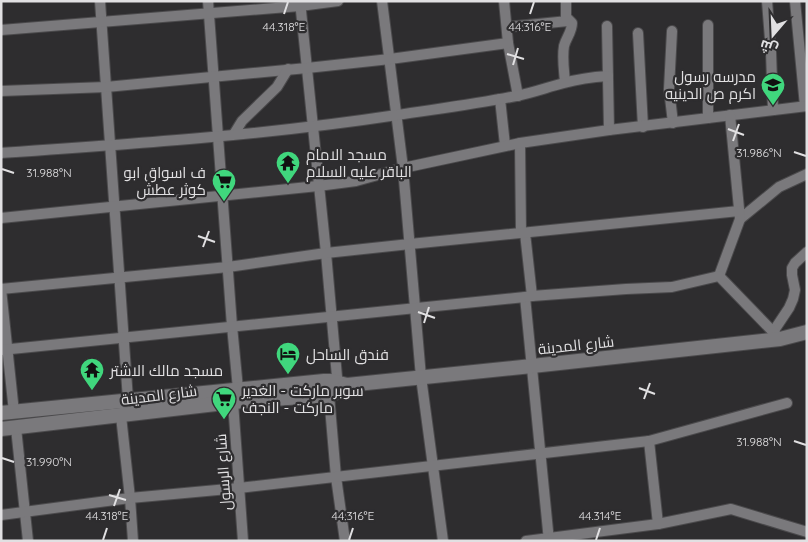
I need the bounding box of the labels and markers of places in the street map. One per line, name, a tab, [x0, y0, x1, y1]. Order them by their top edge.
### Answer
place label: مدرسه رسول اکرم ص الدینیه	[665, 67, 756, 104]
school or university icon: مدرسه رسول اکرم ص الدینیه	[760, 72, 786, 106]
place label: مسجد الامام الباقر عليه السلام	[306, 145, 412, 182]
temple icon: مسجد الامام الباقر عليه السلام	[275, 150, 301, 184]
place label: ف اسواق ابو كوثر عطش	[124, 163, 206, 200]
supermarket icon: ف اسواق ابو كوثر عطش	[211, 168, 237, 202]
hotel icon: فندق الساحل	[275, 341, 301, 375]
place label: فندق الساحل	[306, 345, 389, 365]
temple icon: مسجد مالك الاشتر	[79, 357, 105, 391]
place label: مسجد مالك الاشتر	[109, 361, 223, 380]
place label: سوبر ماركت - الغدير ماركت - النجف	[241, 381, 364, 417]
supermarket icon: سوبر ماركت - الغدير ماركت - النجف	[211, 386, 237, 420]

